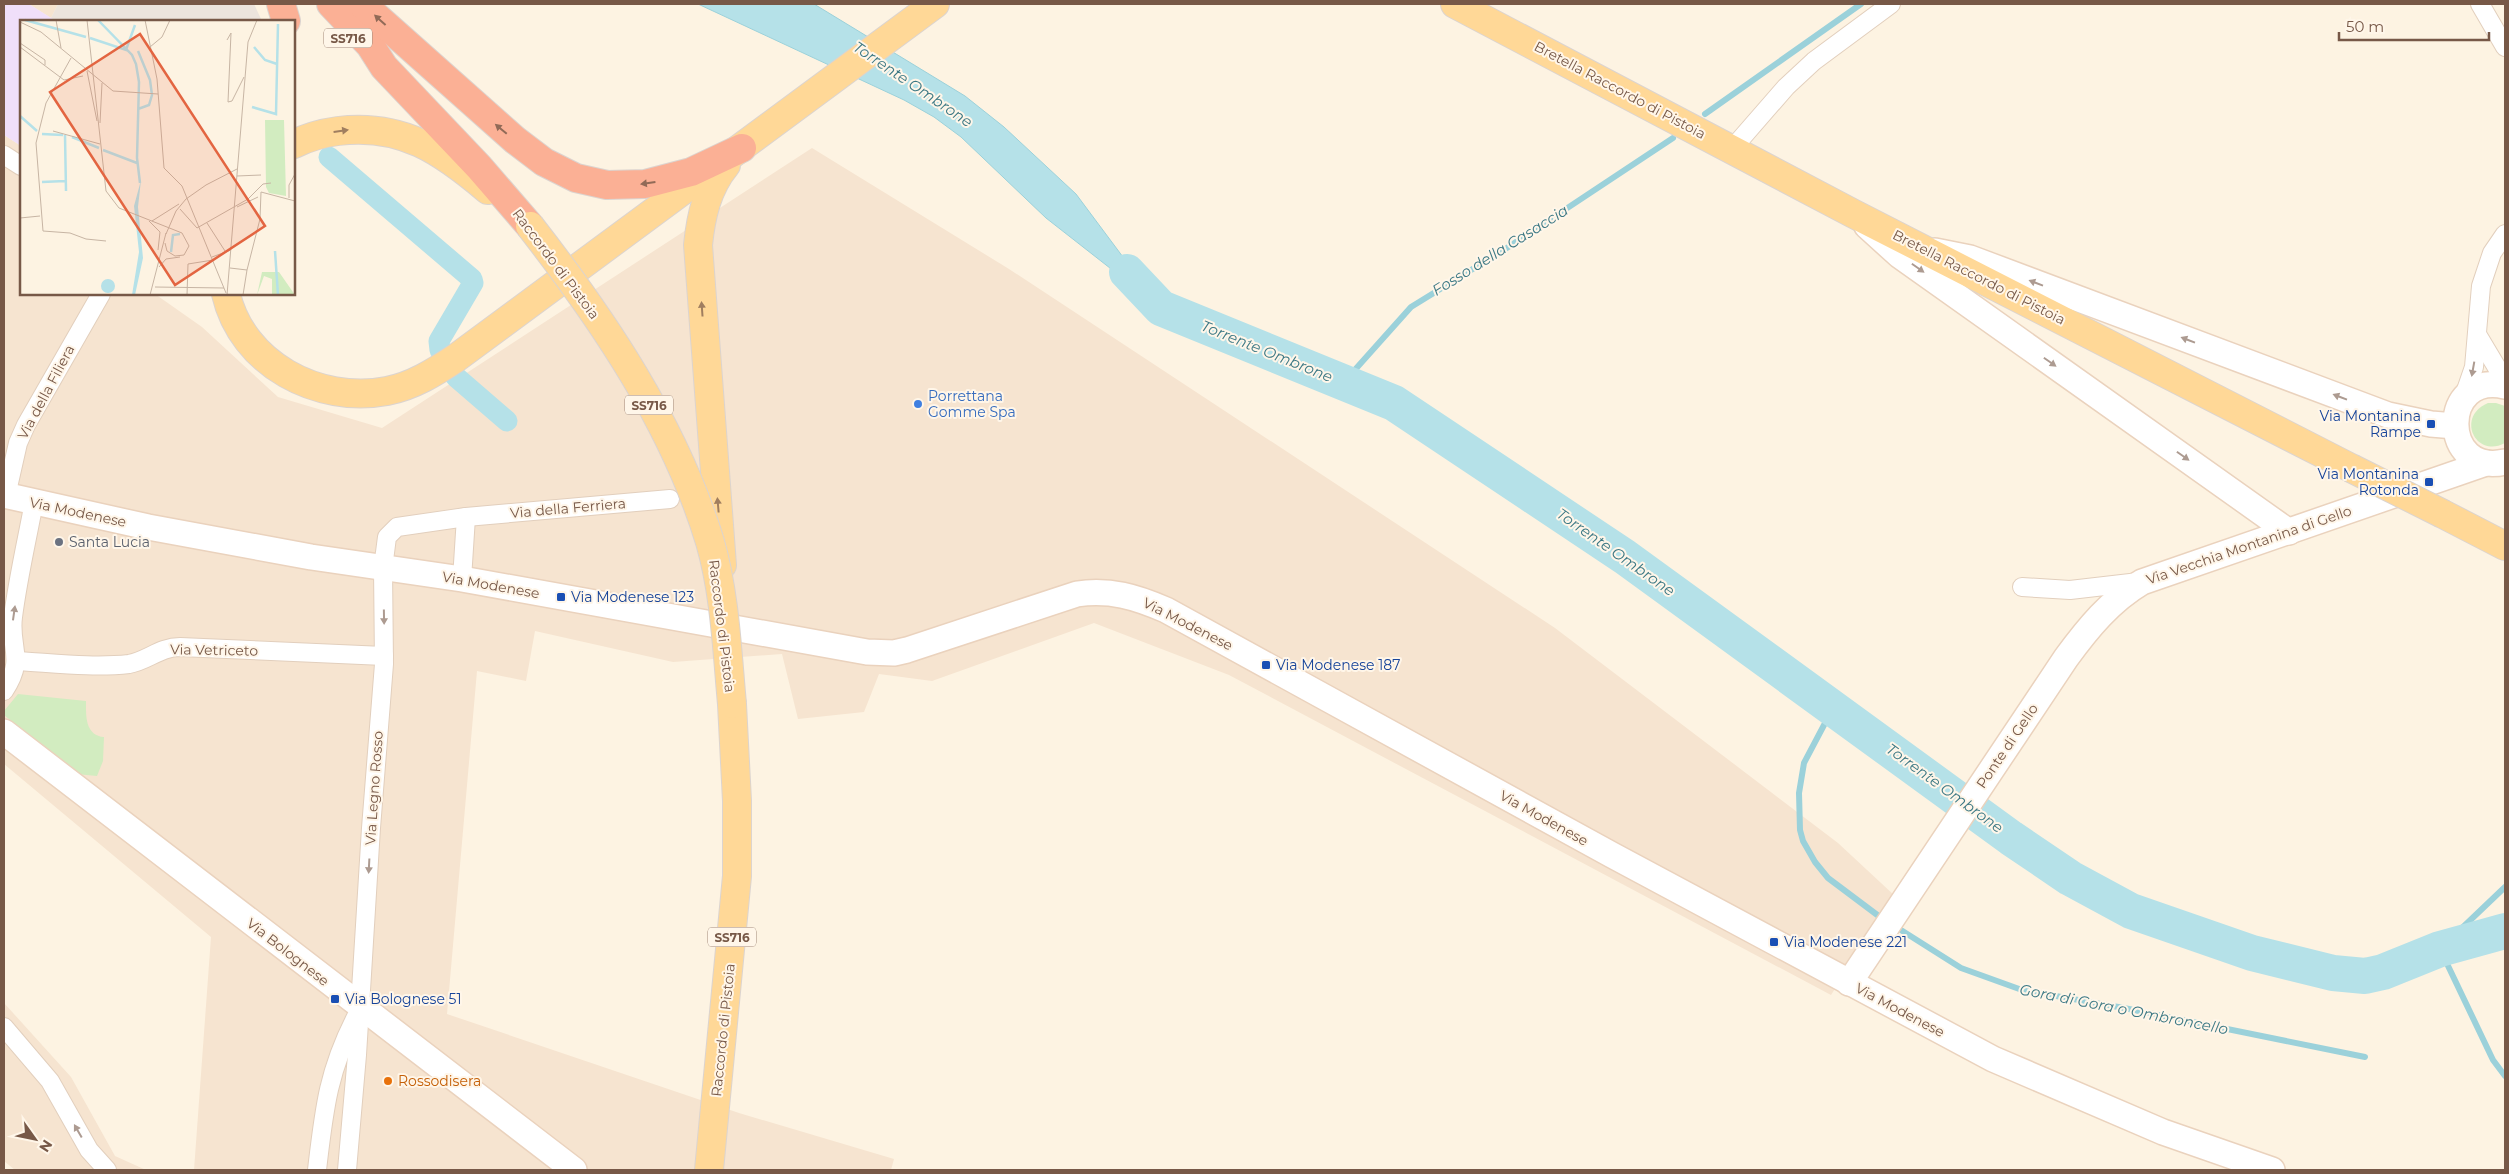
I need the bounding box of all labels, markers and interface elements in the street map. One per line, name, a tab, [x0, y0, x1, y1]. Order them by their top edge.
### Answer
scale bar	[2339, 10, 2489, 42]
one-way arrow	[375, 14, 387, 26]
text: 50 m	[2346, 17, 2384, 36]
inset map	[20, 20, 295, 295]
road number: SS716	[324, 28, 372, 48]
water label: Torrente Ombrone	[850, 37, 976, 131]
street label: Bretella Raccordo di Pistoia	[1531, 37, 1709, 143]
one-way arrow	[495, 123, 508, 134]
one-way arrow	[333, 127, 349, 135]
one-way arrow	[639, 180, 655, 188]
water label: Fosso della Casaccia	[1428, 200, 1572, 300]
street label: Raccordo di Pistoia	[509, 205, 603, 323]
street label: Bretella Raccordo di Pistoia	[1890, 225, 2068, 329]
one-way arrow	[1911, 263, 1925, 273]
one-way arrow	[2028, 279, 2043, 287]
one-way arrow	[698, 301, 706, 317]
water label: Torrente Ombrone	[1199, 316, 1335, 386]
one-way arrow	[2180, 336, 2195, 344]
street label: Via della Filiera	[14, 342, 78, 442]
one-way arrow	[2044, 357, 2057, 367]
one-way arrow	[2469, 361, 2477, 376]
place label: Porrettana Gomme Spa	[928, 387, 1016, 421]
one-way arrow	[2333, 393, 2348, 400]
road number: SS716	[625, 396, 673, 414]
marker: Porrettana Gomme Spa	[912, 398, 924, 410]
place label: Via Montanina Rampe	[2320, 407, 2421, 441]
marker: Via Montanina Rampe	[2425, 418, 2437, 430]
one-way arrow	[2176, 451, 2189, 462]
place label: Via Montanina Rotonda	[2318, 465, 2419, 499]
marker: Via Montanina Rotonda	[2423, 476, 2435, 488]
street label: Via Modenese	[28, 493, 128, 531]
street label: Via della Ferriera	[509, 494, 627, 522]
one-way arrow	[713, 497, 721, 513]
street label: Via Vecchia Montanina di Gello	[2144, 501, 2354, 589]
water label: Torrente Ombrone	[1553, 504, 1679, 600]
place label: Santa Lucia	[69, 533, 150, 551]
marker: Santa Lucia	[53, 536, 65, 548]
street label: Raccordo di Pistoia	[705, 559, 739, 693]
street label: Via Modenese	[441, 568, 541, 602]
place label: Via Modenese 123	[571, 588, 694, 606]
marker: Via Modenese 123	[555, 591, 567, 603]
street label: Via Modenese	[1140, 594, 1236, 654]
one-way arrow	[10, 605, 18, 621]
one-way arrow	[380, 609, 388, 625]
street label: Via Vetriceto	[170, 640, 258, 660]
place label: Via Modenese 187	[1276, 656, 1400, 674]
marker: Via Modenese 187	[1260, 659, 1272, 671]
street label: Ponte di Gello	[1972, 700, 2042, 792]
street label: Via Legno Rosso	[361, 730, 387, 846]
water label: Torrente Ombrone	[1883, 739, 2007, 837]
street label: Via Modenese	[1497, 786, 1591, 850]
one-way arrow	[364, 859, 372, 875]
street label: Via Bolognese	[243, 914, 333, 990]
road number: SS716	[708, 928, 756, 946]
place label: Via Modenese 221	[1784, 933, 1907, 951]
marker: Via Modenese 221	[1768, 936, 1780, 948]
street label: Raccordo di Pistoia	[707, 963, 739, 1097]
street label: Via Modenese	[1852, 979, 1948, 1041]
water label: Gora di Gora o Ombroncello	[2018, 979, 2230, 1039]
place label: Via Bolognese 51	[345, 990, 462, 1008]
marker: Via Bolognese 51	[329, 993, 341, 1005]
place label: Rossodisera	[398, 1072, 481, 1090]
marker: Rossodisera	[382, 1075, 394, 1087]
north arrow	[10, 1114, 60, 1164]
one-way arrow	[74, 1124, 83, 1138]
text: N	[35, 1136, 57, 1156]

